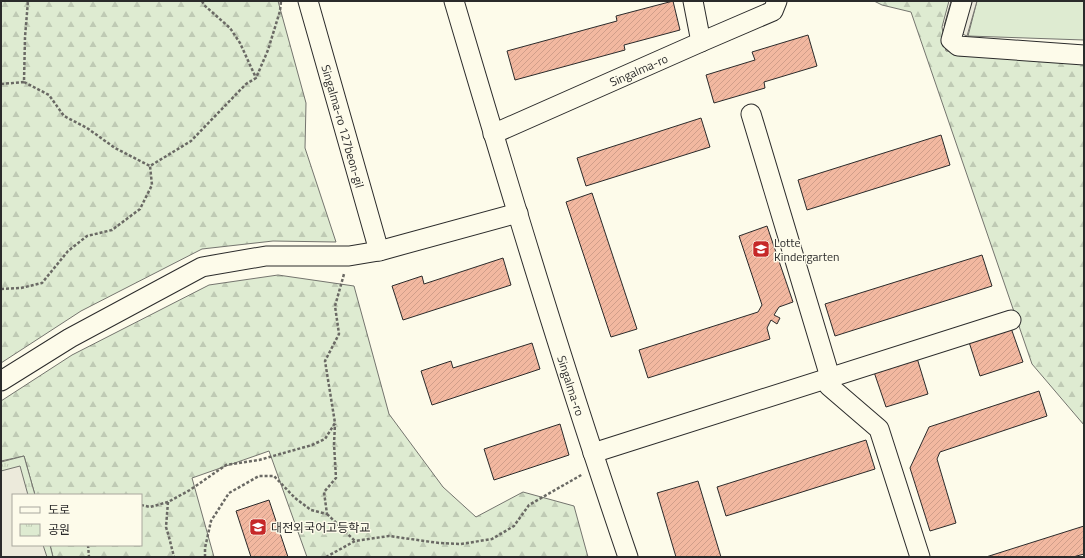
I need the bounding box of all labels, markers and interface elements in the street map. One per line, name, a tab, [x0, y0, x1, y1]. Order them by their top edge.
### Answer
street label: Singalma-ro	[606, 48, 671, 91]
street label: Singalma-ro 127beon-gil	[317, 62, 370, 190]
place label: Lotte Kindergarten	[774, 233, 839, 266]
school or university icon: Lotte Kindergarten	[751, 239, 771, 259]
street label: Singalma-ro	[553, 353, 590, 418]
legend	[12, 494, 142, 546]
text: 도로	[48, 500, 70, 519]
school or university icon: 대전외국어고등학교	[248, 517, 268, 537]
place label: 대전외국어고등학교	[271, 518, 370, 537]
text: 공원	[48, 520, 70, 539]

